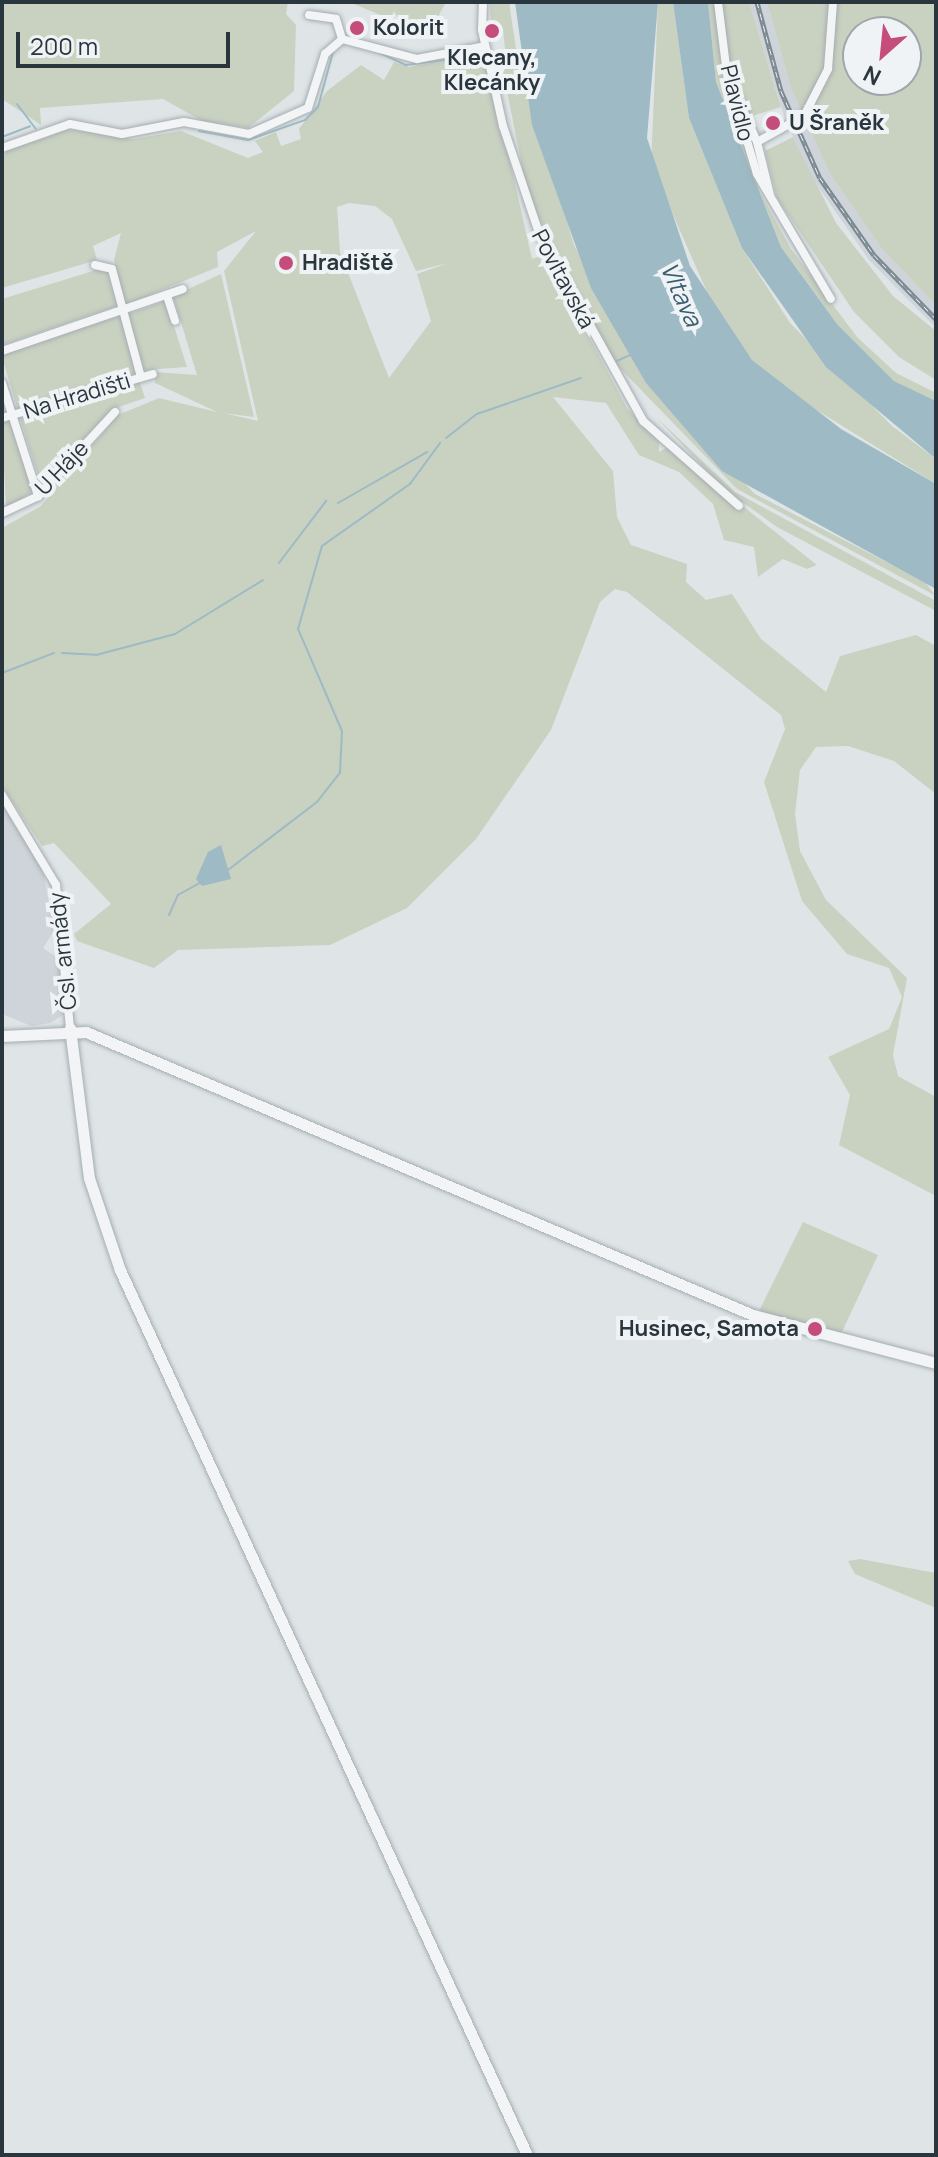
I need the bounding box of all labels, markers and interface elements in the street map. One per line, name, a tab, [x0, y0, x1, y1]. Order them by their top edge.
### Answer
place label: Kolorit	[373, 15, 444, 41]
scale bar	[20, 16, 234, 66]
north arrow	[842, 16, 922, 96]
marker: Kolorit	[348, 19, 366, 37]
marker: Klecany, Klecánky	[483, 22, 501, 40]
text: 200 m	[30, 29, 98, 62]
place label: Klecany, Klecánky	[444, 44, 540, 96]
text: N	[858, 59, 886, 93]
street label: Plavidlo	[715, 62, 759, 144]
place label: U Šraněk	[789, 110, 884, 136]
marker: U Šraněk	[764, 114, 782, 132]
street label: Povltavská	[526, 225, 600, 333]
place label: Hradiště	[302, 250, 393, 276]
marker: Hradiště	[277, 254, 295, 272]
water label: Vltava	[655, 258, 709, 330]
street label: Na Hradišti	[20, 367, 134, 425]
street label: U Háje	[30, 435, 94, 501]
street label: Čsl. armády	[44, 891, 82, 1011]
place label: Husinec, Samota	[619, 1316, 799, 1342]
marker: Husinec, Samota	[806, 1320, 824, 1338]

